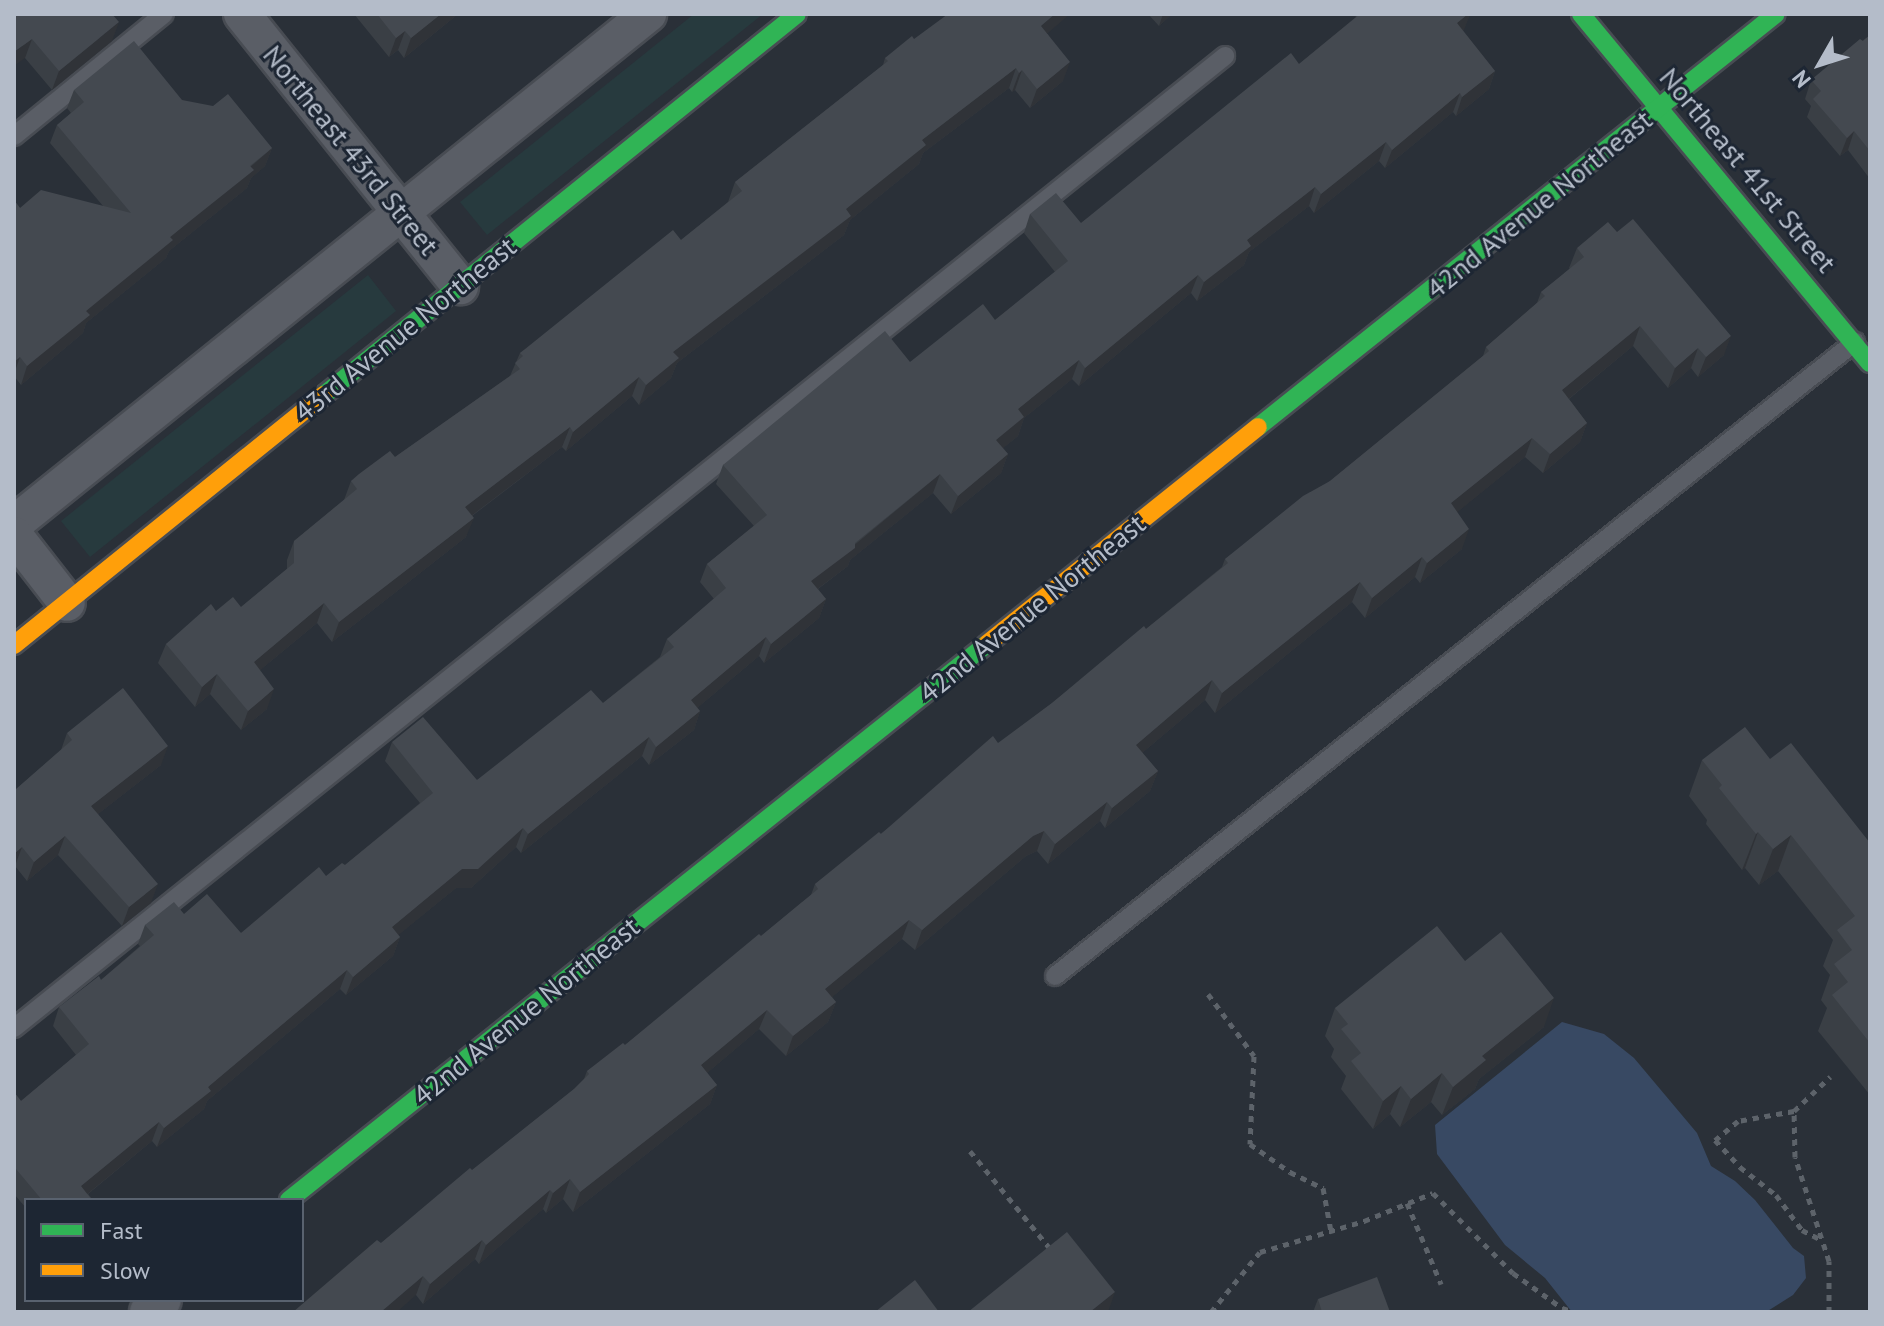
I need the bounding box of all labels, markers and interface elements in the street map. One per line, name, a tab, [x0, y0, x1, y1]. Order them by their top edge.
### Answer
north arrow	[1780, 24, 1860, 104]
street label: Northeast 43rd Street	[256, 38, 446, 262]
street label: Northeast 41st Street	[1653, 61, 1843, 279]
street label: 42nd Avenue Northeast	[1419, 102, 1659, 306]
street label: 43rd Avenue Northeast	[287, 229, 523, 429]
street label: 42nd Avenue Northeast	[912, 506, 1152, 710]
street label: 42nd Avenue Northeast	[406, 909, 646, 1113]
legend	[24, 1198, 304, 1302]
text: Fast	[100, 1215, 143, 1246]
text: Slow	[100, 1255, 150, 1286]

